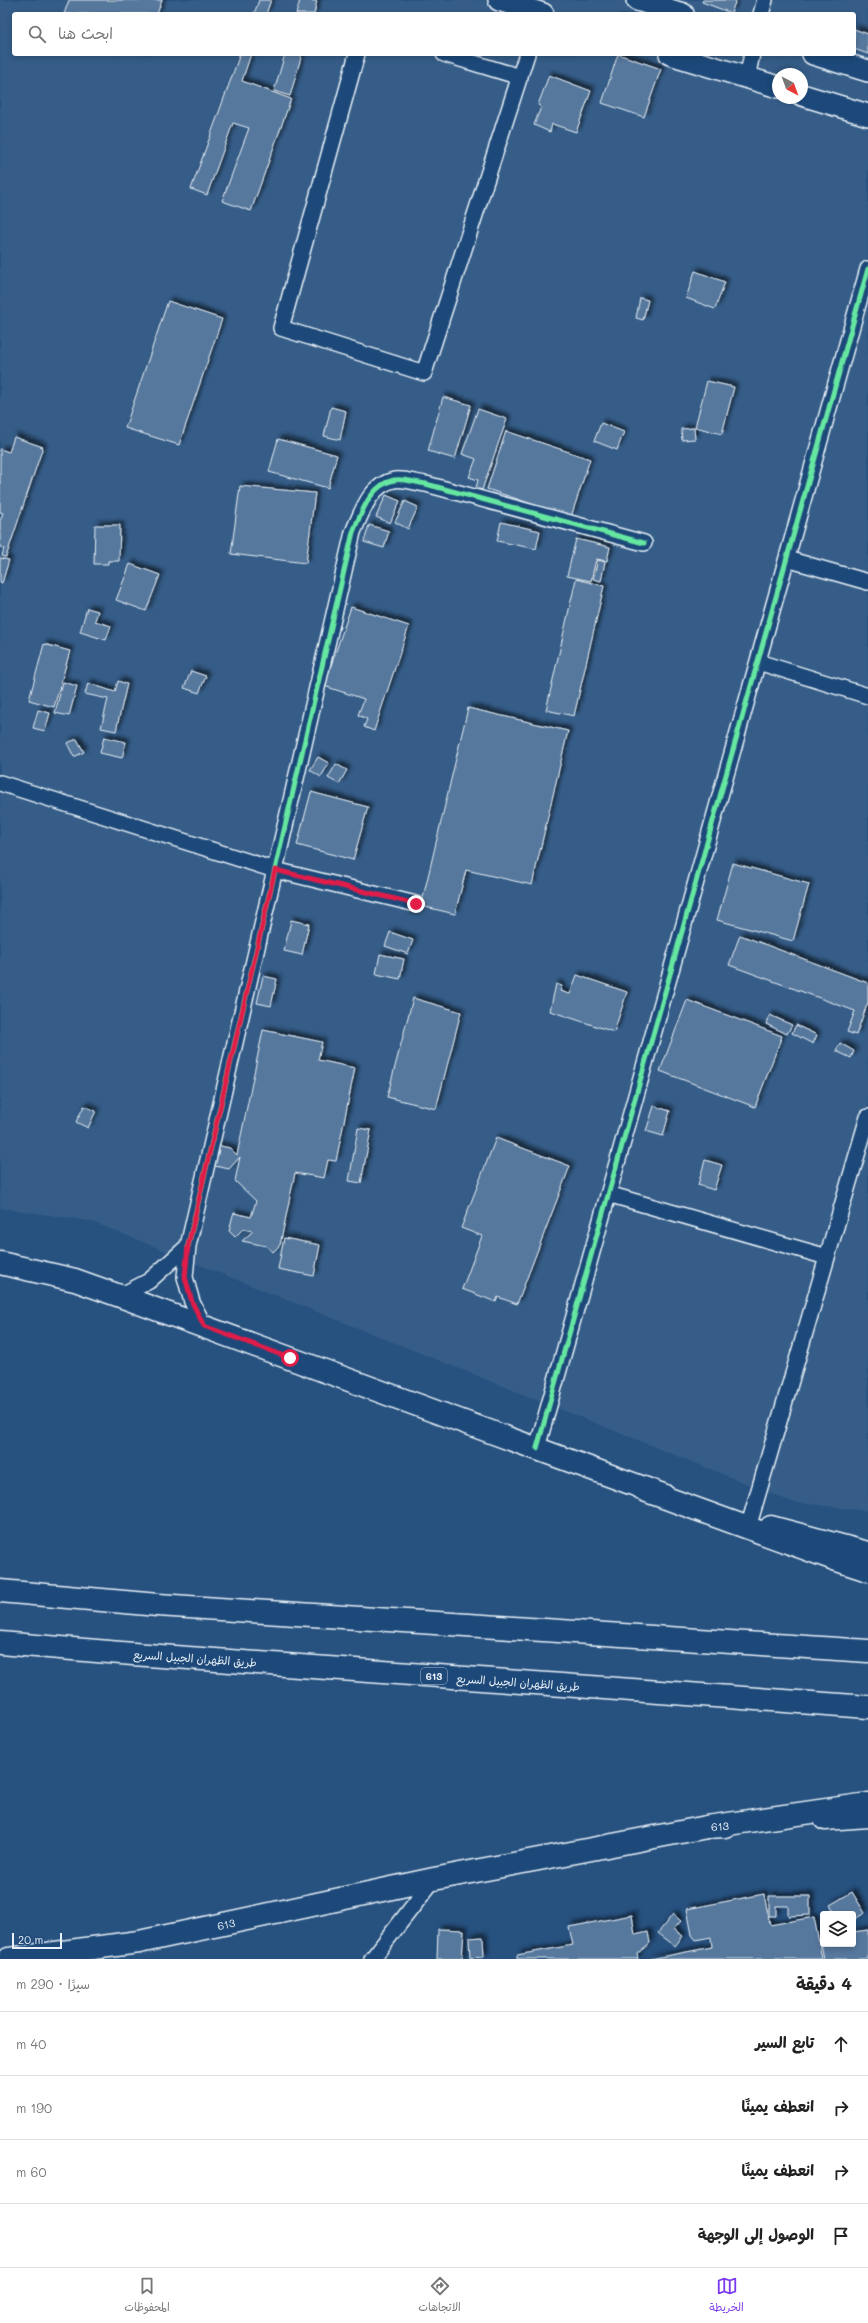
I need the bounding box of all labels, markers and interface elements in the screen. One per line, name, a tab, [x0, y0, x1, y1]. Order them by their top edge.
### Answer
search box	[12, 12, 856, 56]
icon: search	[26, 23, 48, 45]
text: ابحث هنا	[58, 23, 113, 43]
north arrow	[772, 68, 808, 104]
route end	[407, 895, 425, 913]
route start	[281, 1349, 299, 1367]
street label: طريق الظهران الجبيل السريع	[133, 1646, 257, 1672]
road number: 613	[421, 1668, 447, 1684]
street label: طريق الظهران الجبيل السريع	[456, 1670, 580, 1696]
street label: 613	[710, 1818, 730, 1834]
map controls	[820, 1911, 856, 1947]
button: layers	[820, 1911, 856, 1947]
street label: 613	[216, 1915, 237, 1933]
scale bar	[12, 1931, 62, 1950]
text: 20 m	[18, 1932, 43, 1947]
text: 4 دقيقة	[796, 1972, 852, 1994]
text: سيرًا · 290 m	[16, 1975, 90, 1992]
text: تابع السير	[755, 2032, 814, 2052]
icon: ahead	[830, 2033, 852, 2055]
text: 40 m	[16, 2035, 46, 2052]
text: انعطف يمينًا	[742, 2096, 814, 2116]
icon: right	[830, 2097, 852, 2119]
text: 190 m	[16, 2099, 52, 2116]
text: انعطف يمينًا	[742, 2160, 814, 2180]
icon: right	[830, 2161, 852, 2183]
text: 60 m	[16, 2163, 46, 2180]
text: الوصول إلى الوجهة	[698, 2224, 814, 2244]
icon: arrive	[830, 2225, 852, 2247]
tab: المحفوظات	[124, 2275, 170, 2317]
tab: الاتجاهات	[418, 2275, 461, 2317]
tab: الخريطة	[709, 2275, 744, 2317]

